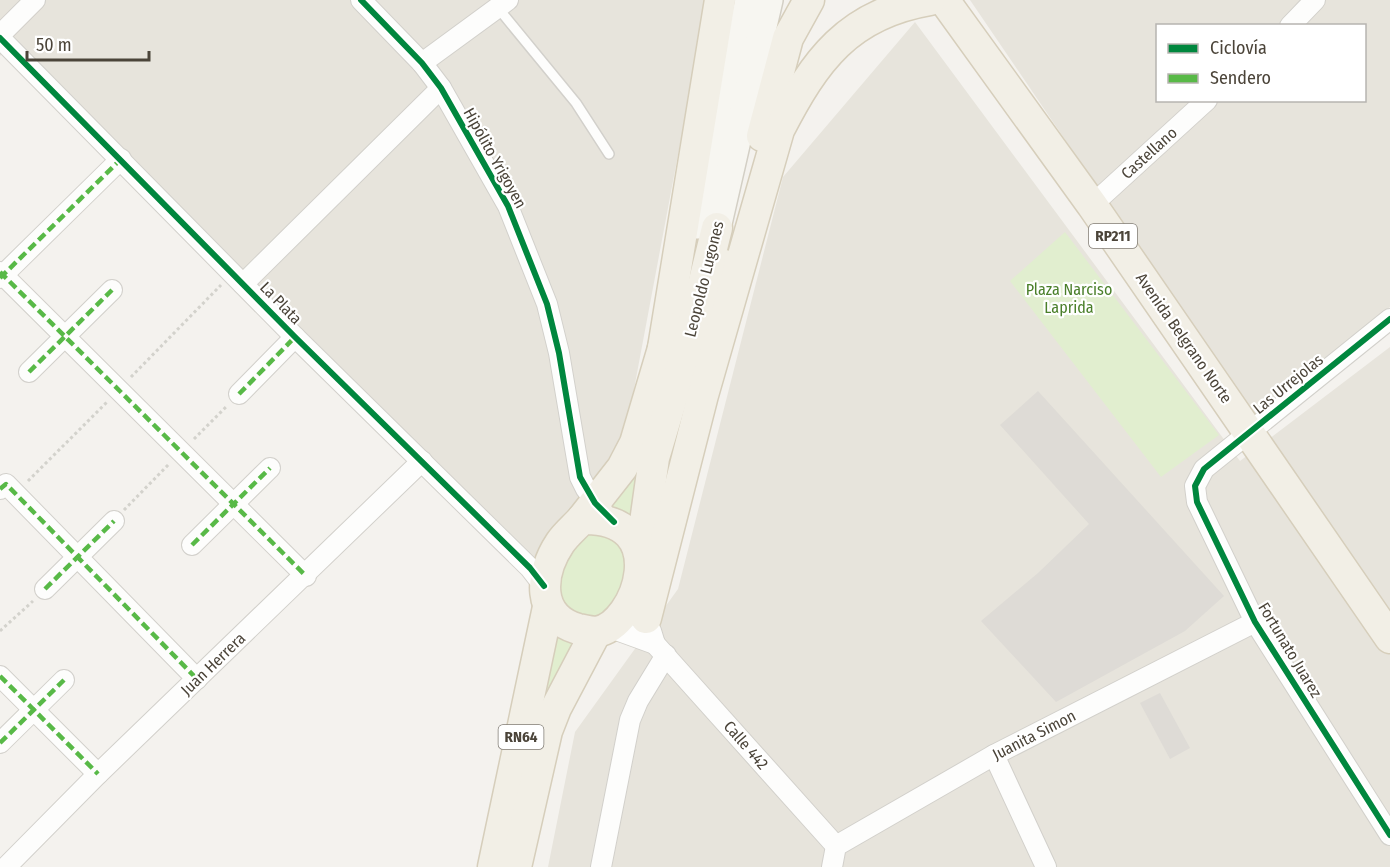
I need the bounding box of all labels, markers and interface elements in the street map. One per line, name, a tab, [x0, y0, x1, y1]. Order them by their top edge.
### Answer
scale bar	[27, 24, 148, 62]
legend	[1156, 24, 1366, 102]
text: 50 m	[36, 34, 72, 56]
text: Ciclovía	[1210, 37, 1267, 59]
text: Sendero	[1210, 67, 1271, 89]
street label: Hipólito Yrigoyen	[460, 104, 530, 212]
street label: Castellano	[1117, 123, 1181, 183]
street label: Leopoldo Lugones	[680, 219, 728, 339]
road number: RP211	[1089, 224, 1137, 248]
street label: Avenida Belgrano Norte	[1132, 269, 1236, 407]
street label: La Plata	[256, 278, 306, 328]
park label: Plaza Narciso Laprida	[1026, 280, 1112, 317]
street label: Las Urrejolas	[1249, 350, 1327, 418]
street label: Fortunato Juarez	[1254, 599, 1326, 701]
street label: Juan Herrera	[177, 629, 249, 699]
street label: Juanita Simon	[989, 706, 1079, 764]
street label: Calle 442	[720, 717, 772, 773]
road number: RN64	[498, 725, 544, 749]

